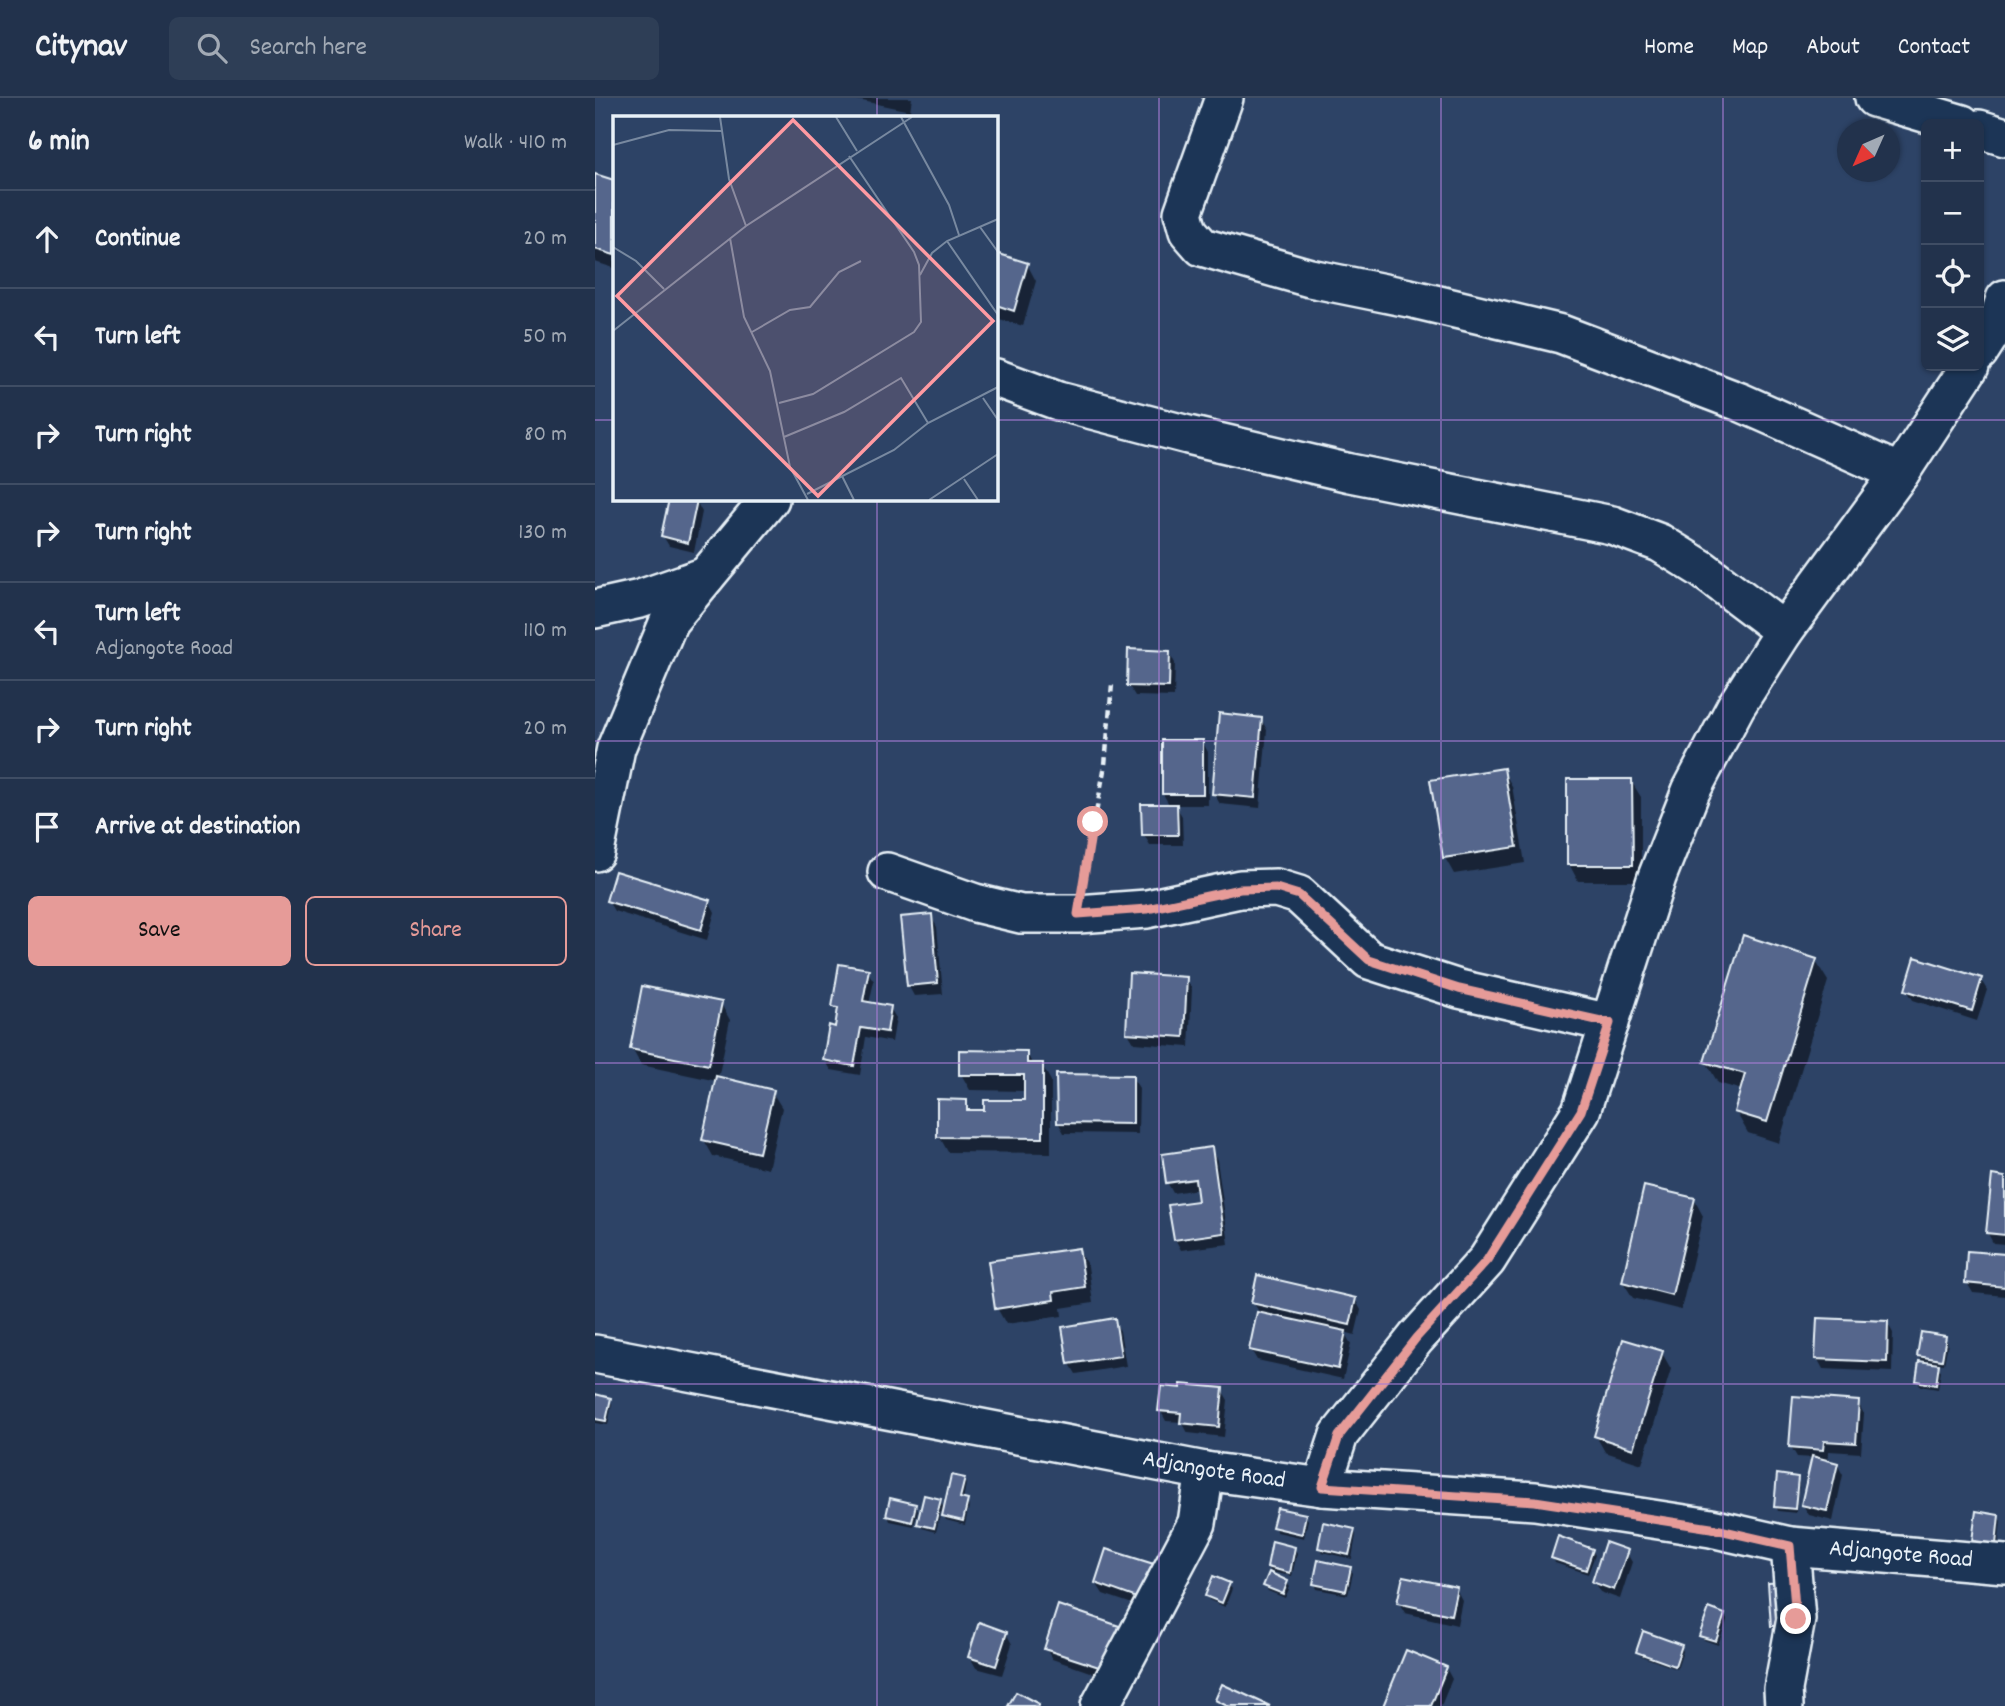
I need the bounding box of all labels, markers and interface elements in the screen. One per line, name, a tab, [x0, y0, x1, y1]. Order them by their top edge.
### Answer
search box	[169, 17, 659, 80]
text: Citynav	[35, 25, 127, 72]
icon: search	[193, 29, 231, 67]
text: Search here	[249, 30, 367, 67]
text: Home	[1644, 31, 1694, 65]
text: Map	[1732, 31, 1768, 65]
text: About	[1806, 31, 1860, 65]
text: Contact	[1898, 31, 1970, 65]
inset map	[613, 116, 997, 500]
north arrow	[1837, 119, 1900, 182]
map controls	[1921, 119, 1984, 371]
button: +	[1921, 119, 1984, 182]
text: 6 min	[28, 122, 90, 165]
text: Walk · 410 m	[464, 127, 567, 160]
button: −	[1921, 182, 1984, 245]
icon: ahead	[28, 220, 66, 258]
text: Continue	[95, 221, 180, 258]
text: 20 m	[523, 223, 567, 256]
button: locate	[1921, 245, 1984, 308]
button: layers	[1921, 308, 1984, 371]
icon: left	[28, 318, 66, 356]
text: Turn left	[95, 319, 181, 356]
text: 50 m	[523, 321, 567, 354]
icon: right	[28, 416, 66, 454]
text: Turn right	[95, 417, 192, 454]
text: 80 m	[524, 419, 567, 452]
icon: right	[28, 514, 66, 552]
text: Turn right	[95, 515, 192, 552]
text: 130 m	[518, 517, 567, 550]
text: Turn left	[95, 596, 181, 633]
icon: left	[28, 612, 66, 650]
text: 110 m	[523, 615, 567, 648]
text: Adjangote Road	[95, 633, 233, 666]
icon: right	[28, 710, 66, 748]
text: Turn right	[95, 711, 192, 748]
text: 20 m	[523, 713, 567, 746]
route start	[1077, 806, 1108, 837]
icon: arrive	[28, 808, 66, 846]
text: Arrive at destination	[95, 809, 300, 846]
button: Save	[28, 896, 291, 966]
button: Share	[305, 896, 567, 966]
street label: Adjangote Road	[1140, 1442, 1287, 1499]
street label: Adjangote Road	[1828, 1532, 1974, 1578]
route end	[1780, 1603, 1811, 1634]

